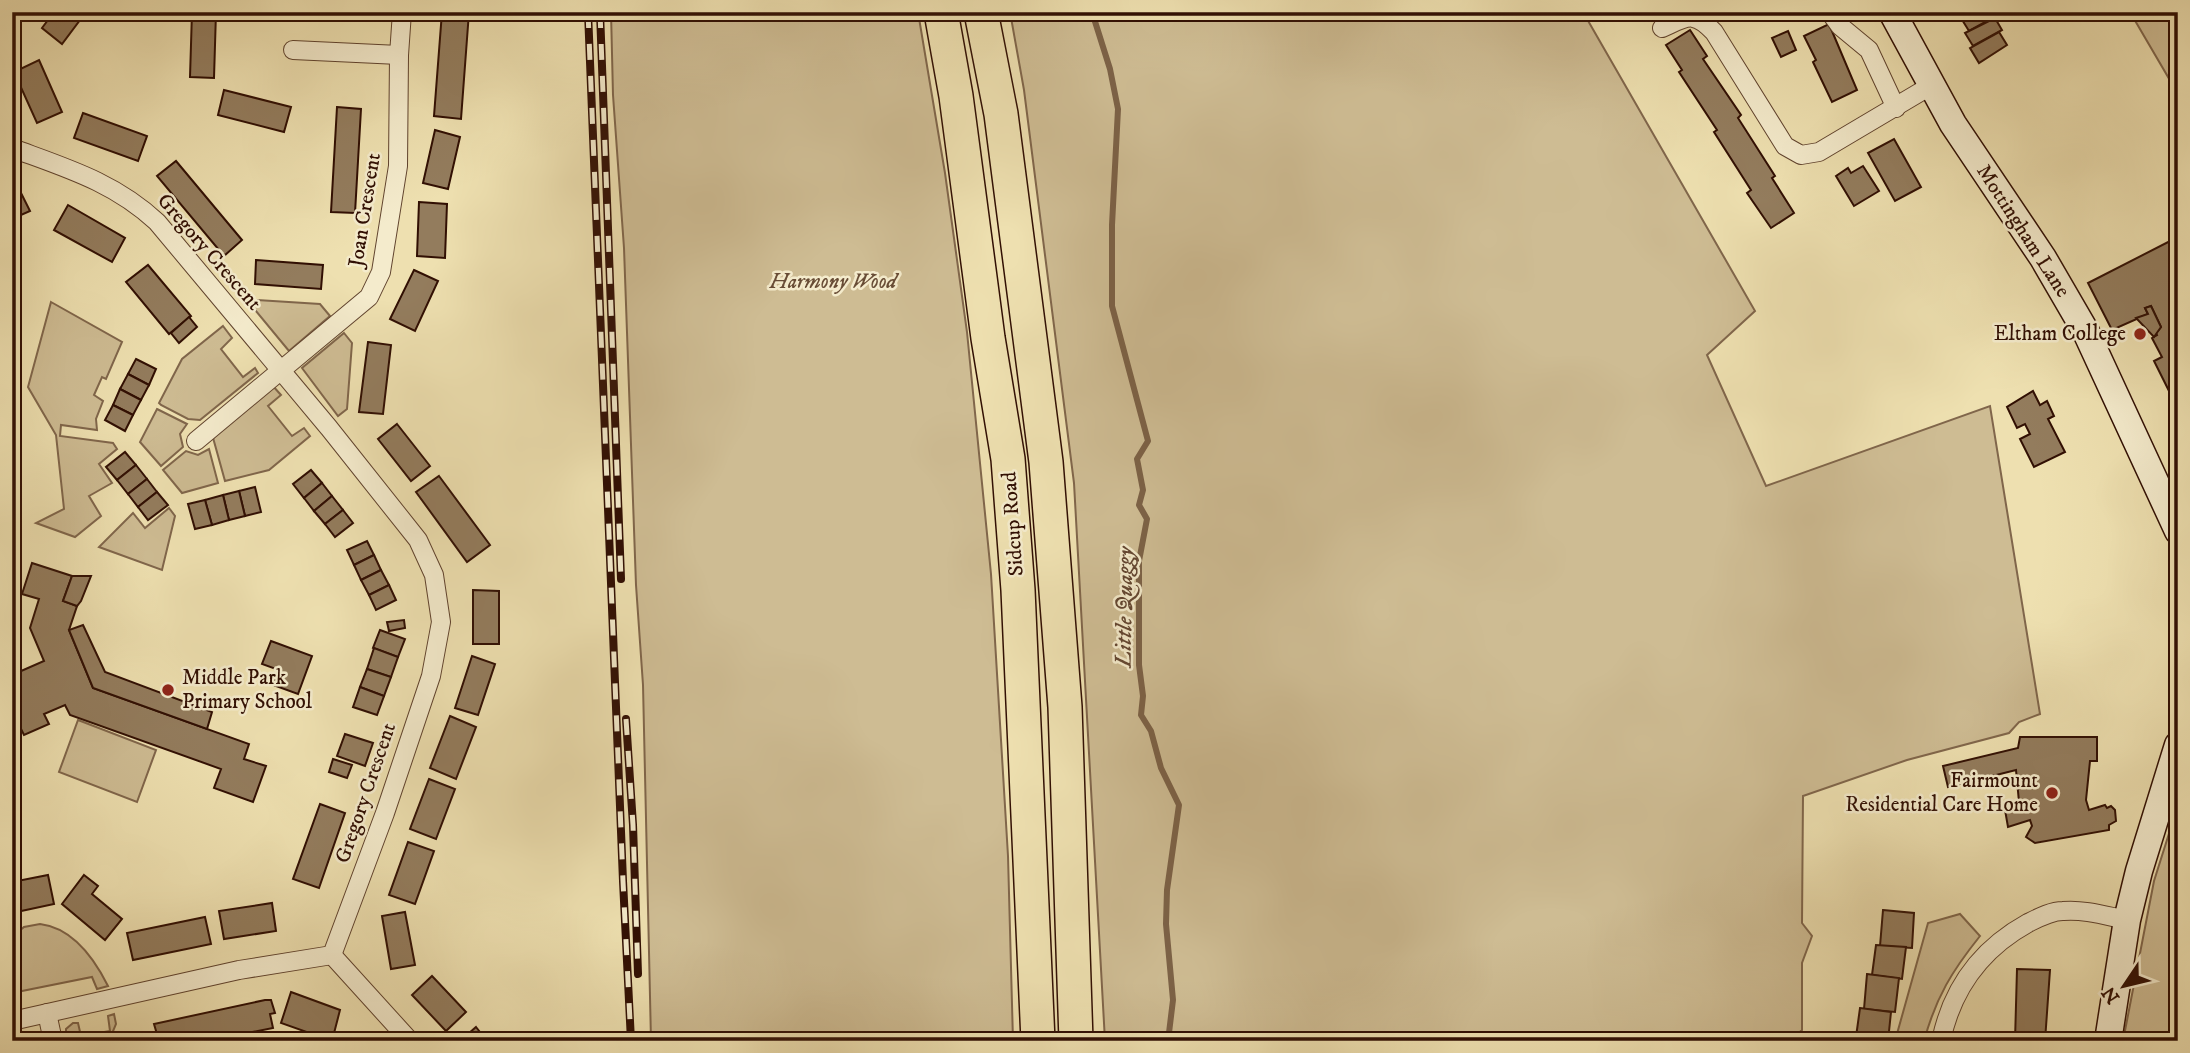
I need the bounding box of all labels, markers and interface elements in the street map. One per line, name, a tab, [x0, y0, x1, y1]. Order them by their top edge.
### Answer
street label: Joan Crescent	[343, 151, 387, 271]
street label: Mottingham Lane	[1970, 160, 2076, 303]
street label: Gregory Crescent	[151, 188, 267, 316]
park label: Harmony Wood	[769, 269, 899, 295]
place label: Eltham College	[1994, 321, 2126, 347]
marker: Eltham College	[2132, 326, 2148, 342]
street label: Sidcup Road	[996, 470, 1030, 577]
water label: Little Quaggy	[1109, 545, 1141, 670]
place label: Middle Park Primary School	[182, 665, 313, 715]
marker: Middle Park Primary School	[160, 682, 176, 698]
street label: Gregory Crescent	[330, 719, 402, 867]
place label: Fairmount Residential Care Home	[1845, 768, 2038, 818]
marker: Fairmount Residential Care Home	[2044, 785, 2060, 801]
north arrow	[2088, 951, 2158, 1021]
text: N	[2097, 982, 2125, 1008]

